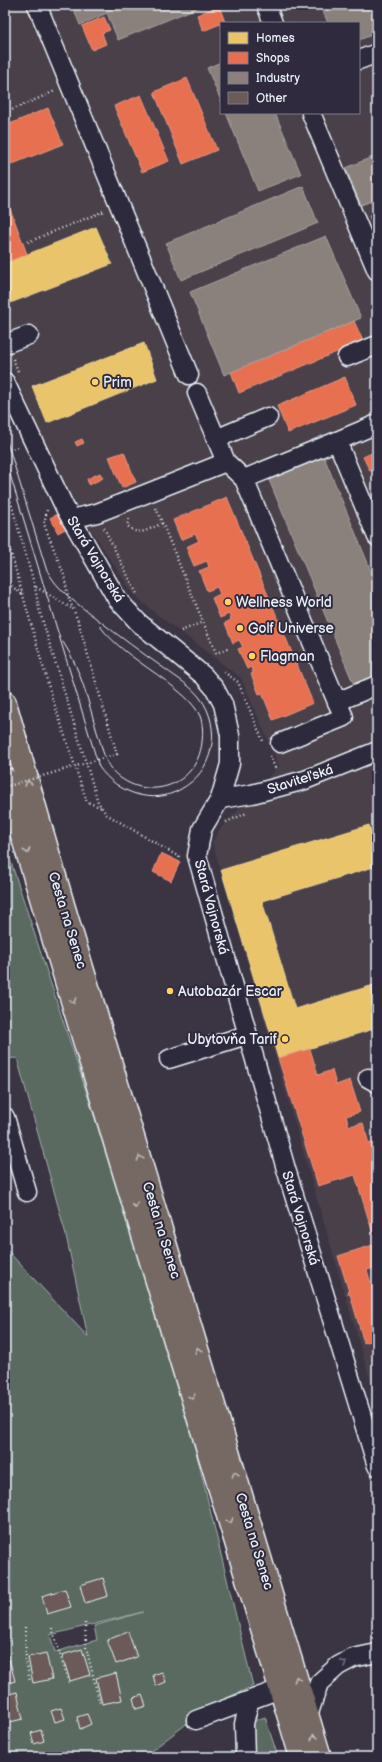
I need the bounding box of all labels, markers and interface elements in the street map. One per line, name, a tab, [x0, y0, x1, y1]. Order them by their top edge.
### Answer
legend	[220, 22, 360, 114]
text: Homes	[256, 31, 295, 46]
text: Shops	[256, 51, 290, 66]
text: Industry	[256, 71, 301, 86]
text: Other	[256, 91, 288, 106]
place label: Prim	[103, 374, 132, 391]
marker: Prim	[90, 377, 100, 387]
street label: Stará Vajnorská	[63, 513, 128, 605]
place label: Wellness World	[236, 594, 332, 611]
marker: Wellness World	[223, 597, 233, 607]
place label: Golf Universe	[248, 620, 334, 637]
marker: Golf Universe	[235, 623, 245, 633]
place label: Flagman	[260, 648, 315, 665]
marker: Flagman	[247, 651, 257, 661]
street label: Staviteľská	[265, 761, 335, 798]
one-way arrow	[24, 780, 33, 787]
one-way arrow	[22, 848, 31, 855]
street label: Stará Vajnorská	[191, 858, 232, 956]
street label: Cesta na Senec	[45, 870, 90, 971]
place label: Autobazár Escar	[178, 983, 283, 1000]
marker: Autobazár Escar	[165, 986, 175, 996]
one-way arrow	[68, 997, 77, 1004]
place label: Ubytovňa Tarif	[187, 1031, 278, 1048]
marker: Ubytovňa Tarif	[280, 1034, 290, 1044]
one-way arrow	[136, 1155, 145, 1162]
street label: Stará Vajnorská	[278, 1169, 323, 1267]
street label: Cesta na Senec	[139, 1180, 184, 1281]
one-way arrow	[130, 1202, 139, 1209]
one-way arrow	[194, 1346, 203, 1353]
one-way arrow	[187, 1393, 196, 1400]
one-way arrow	[231, 1471, 240, 1478]
street label: Cesta na Senec	[232, 1491, 277, 1592]
one-way arrow	[225, 1518, 234, 1525]
one-way arrow	[340, 1660, 347, 1667]
one-way arrow	[293, 1676, 302, 1683]
one-way arrow	[310, 1733, 319, 1740]

